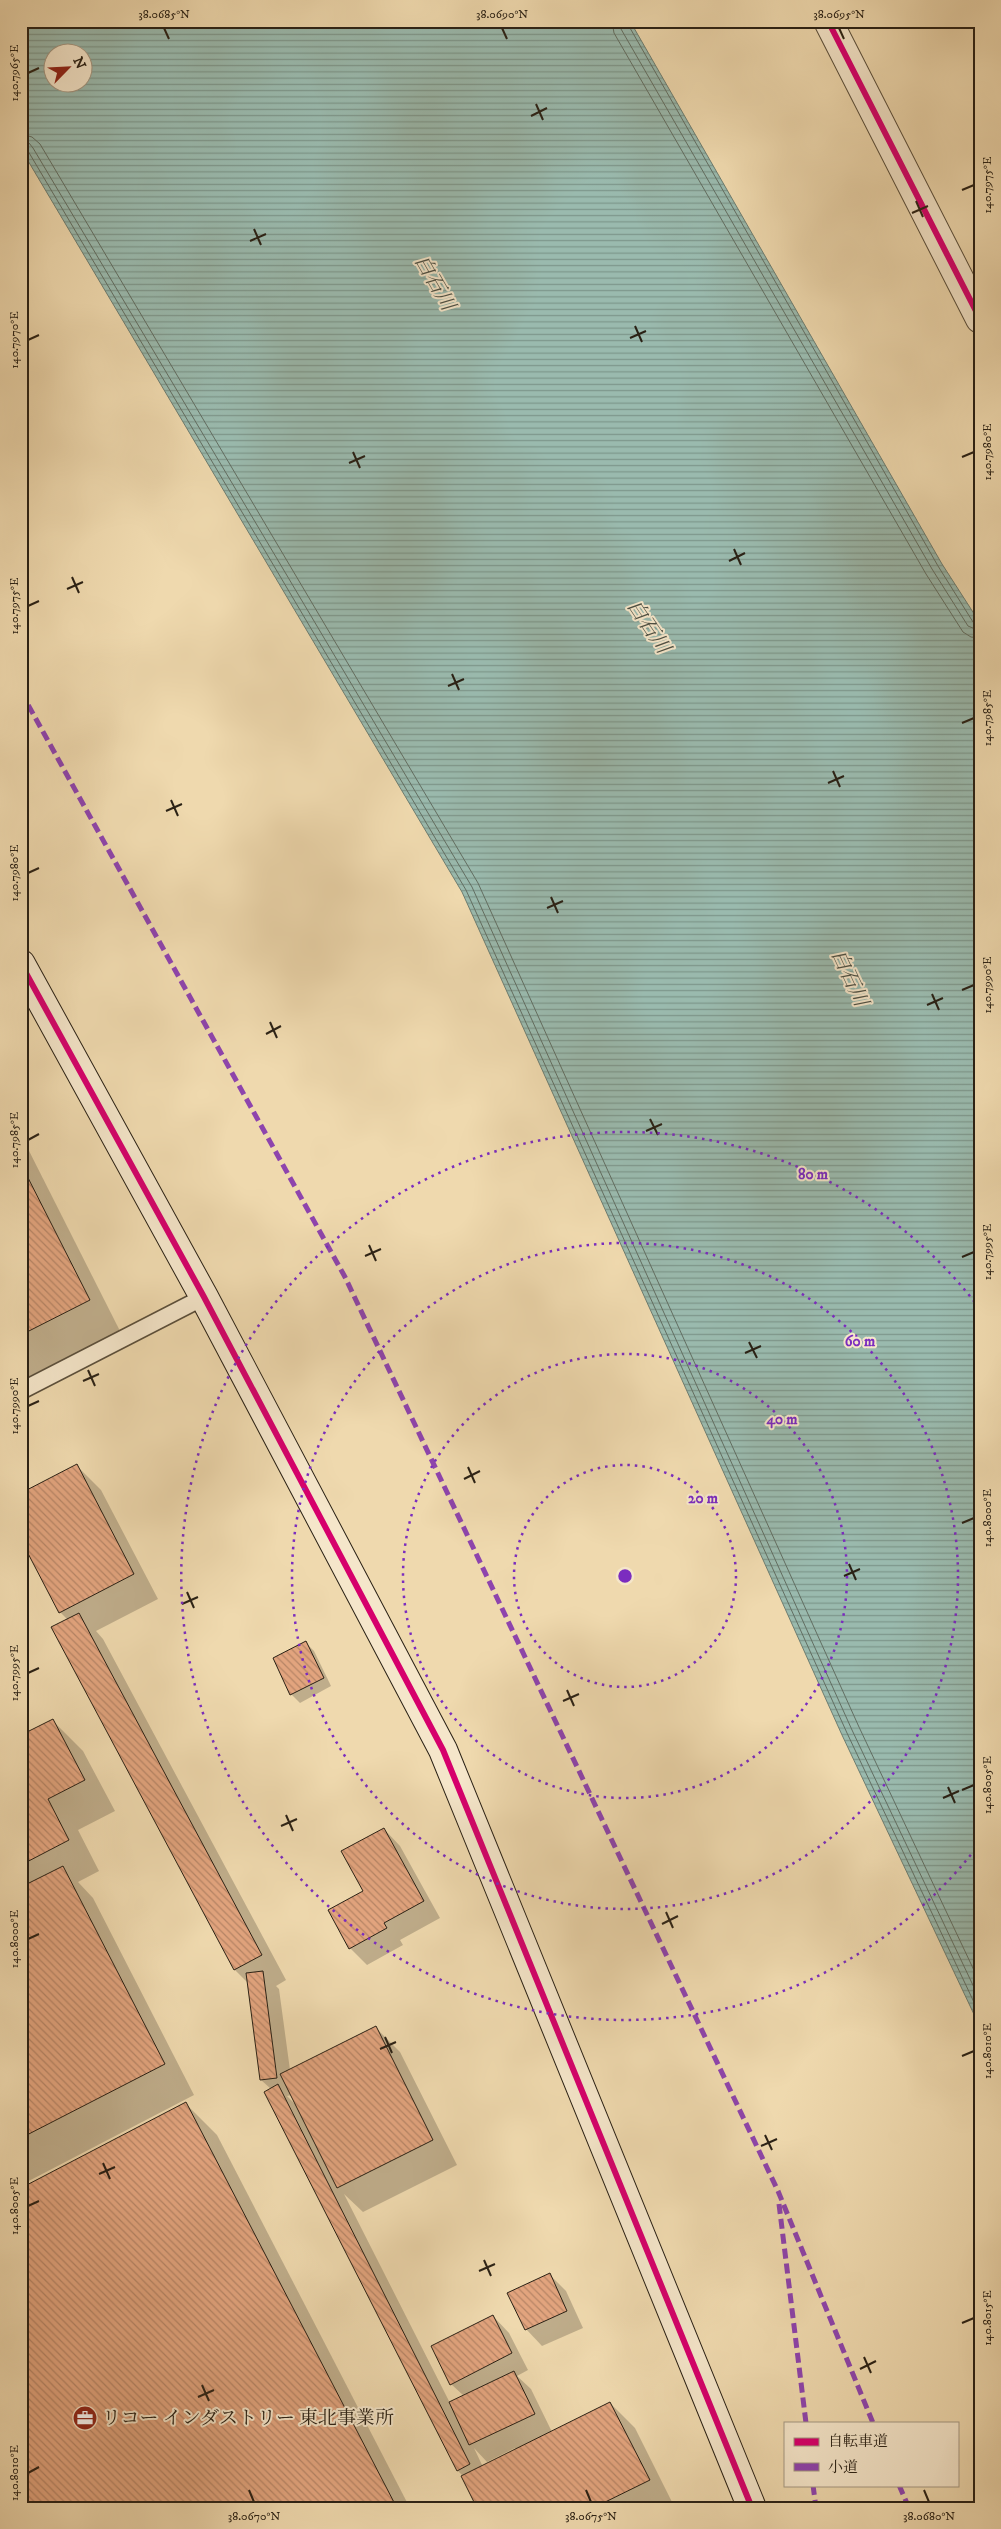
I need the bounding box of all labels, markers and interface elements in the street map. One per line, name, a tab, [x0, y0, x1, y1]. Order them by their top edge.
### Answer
text: 38.0685°N	[138, 7, 190, 22]
text: 38.0690°N	[476, 7, 528, 22]
text: 38.0695°N	[813, 7, 865, 22]
north arrow	[42, 42, 92, 92]
text: 140.7965°E	[7, 44, 22, 101]
text: N	[68, 54, 90, 72]
text: 140.7975°E	[980, 156, 995, 213]
water label: 白石川	[408, 251, 461, 317]
text: 140.7970°E	[7, 311, 22, 369]
text: 140.7980°E	[980, 423, 995, 481]
text: 140.7975°E	[7, 577, 22, 634]
water label: 白石川	[621, 595, 676, 661]
text: 140.7985°E	[980, 689, 995, 746]
text: 140.7980°E	[7, 844, 22, 902]
water label: 白石川	[825, 946, 874, 1012]
text: 140.7990°E	[980, 956, 995, 1014]
text: 140.7985°E	[7, 1111, 22, 1168]
text: 80 m	[798, 1165, 829, 1184]
text: 140.7995°E	[980, 1223, 995, 1280]
text: 60 m	[845, 1332, 876, 1351]
text: 140.7990°E	[7, 1377, 22, 1435]
text: 40 m	[765, 1410, 798, 1429]
text: 140.8000°E	[980, 1488, 995, 1547]
text: 20 m	[688, 1489, 719, 1508]
centre of rings	[616, 1567, 634, 1585]
text: 140.7995°E	[7, 1644, 22, 1701]
text: 140.8005°E	[980, 1756, 995, 1814]
text: 140.8000°E	[7, 1909, 22, 1968]
text: 140.8010°E	[980, 2022, 995, 2079]
text: 140.8005°E	[7, 2177, 22, 2235]
text: 140.8015°E	[980, 2290, 995, 2346]
office icon: リコー インダストリー 東北事業所	[72, 2405, 98, 2431]
place label: リコー インダストリー 東北事業所	[102, 2407, 394, 2430]
legend	[784, 2422, 958, 2486]
text: 自転車道	[828, 2432, 888, 2451]
text: 140.8010°E	[7, 2444, 22, 2501]
text: 小道	[828, 2458, 858, 2477]
text: 38.0670°N	[228, 2509, 280, 2524]
text: 38.0675°N	[565, 2509, 617, 2524]
text: 38.0680°N	[903, 2509, 955, 2524]

